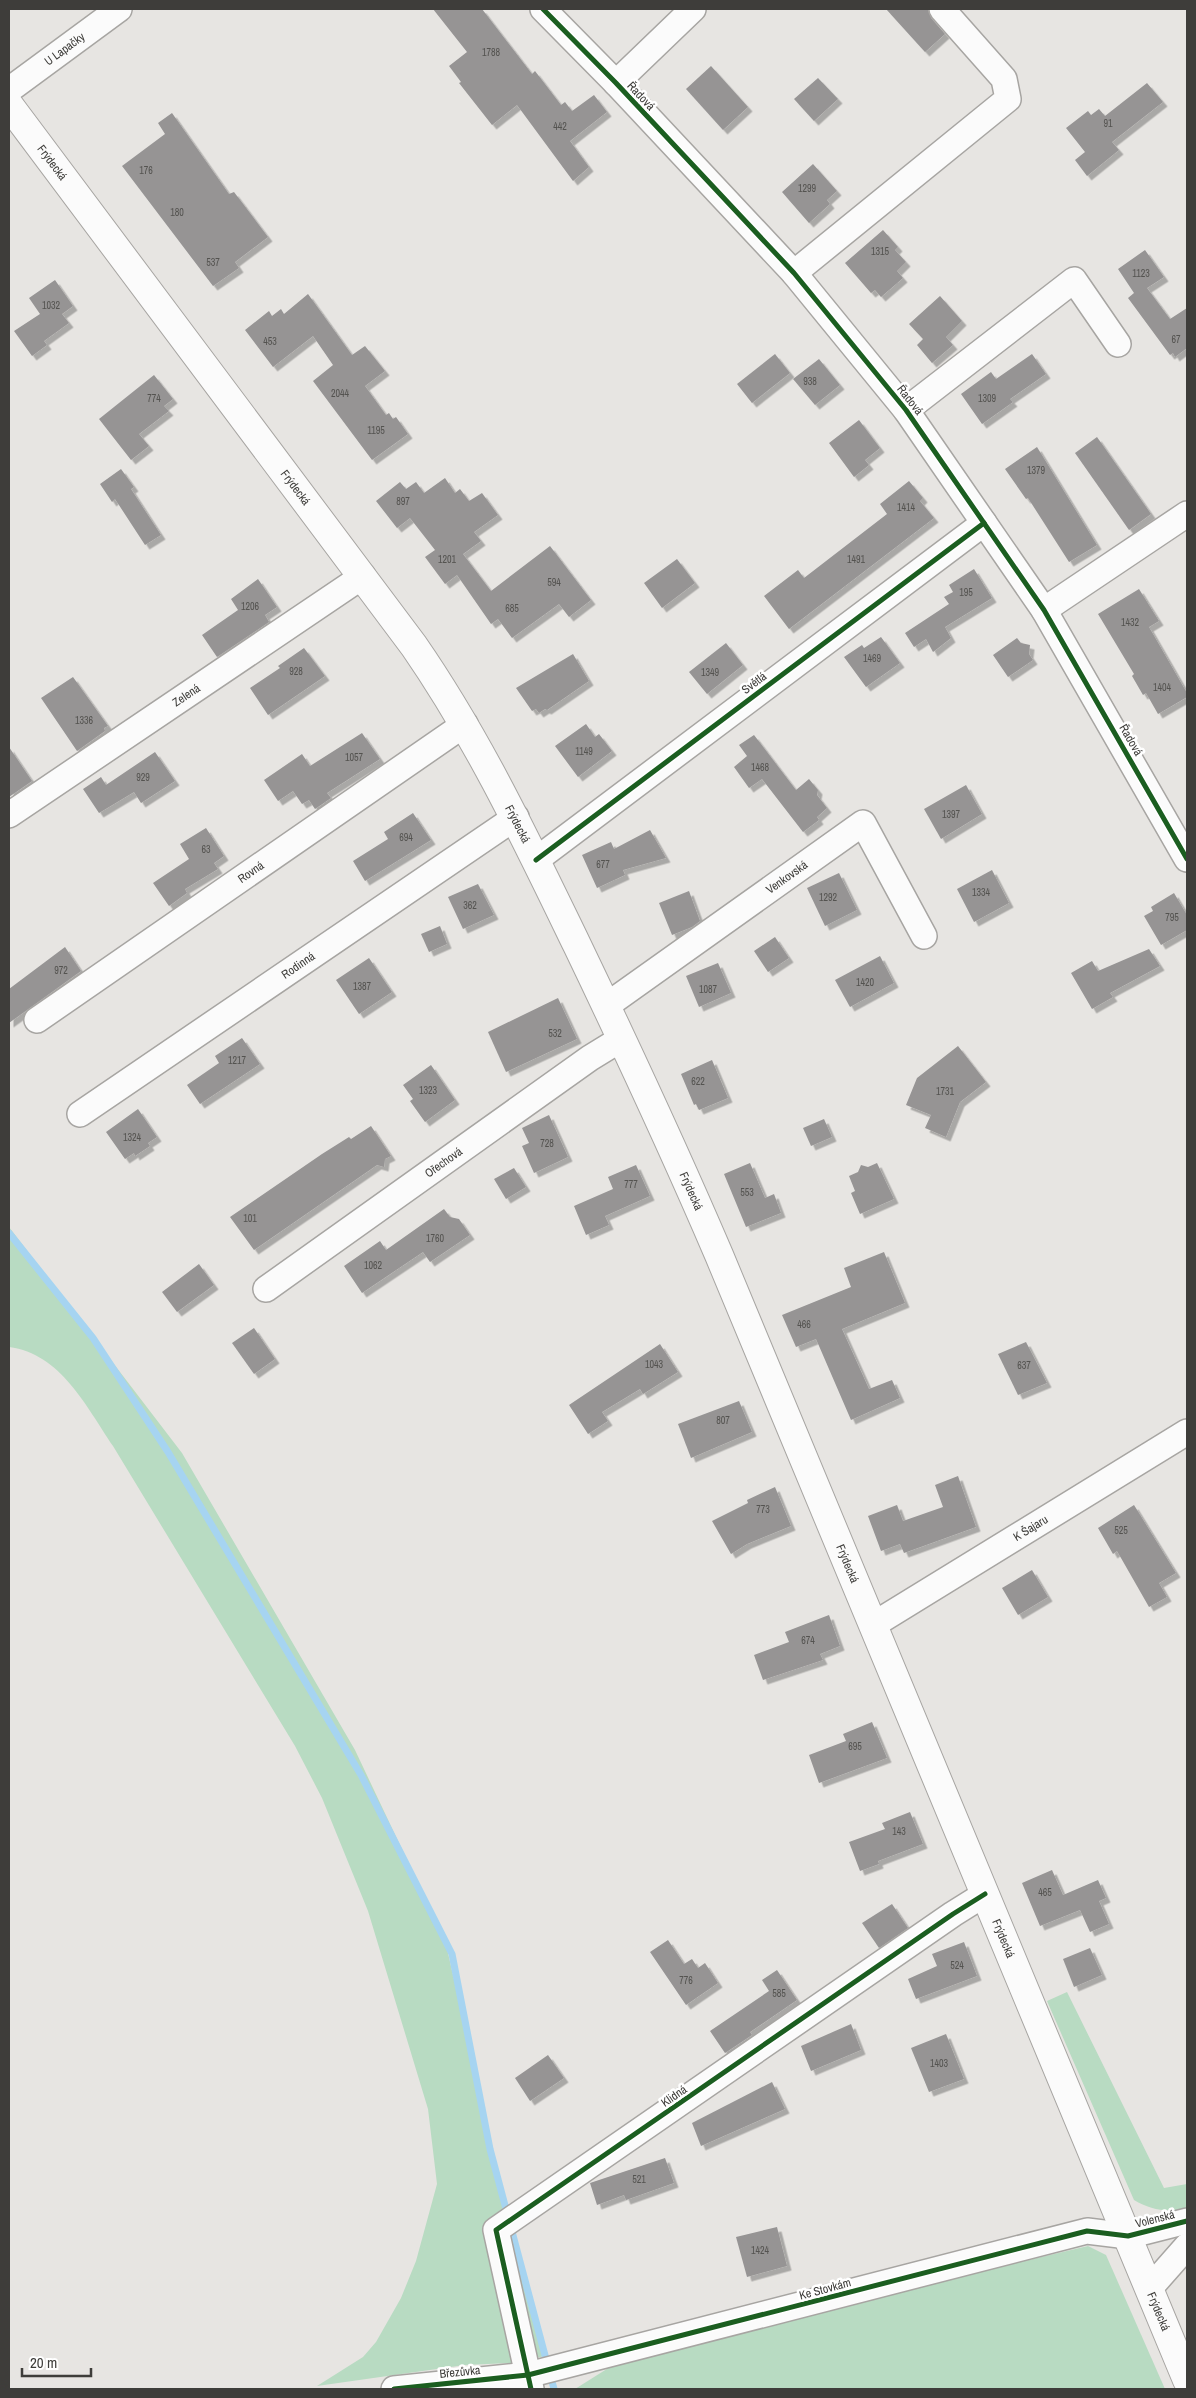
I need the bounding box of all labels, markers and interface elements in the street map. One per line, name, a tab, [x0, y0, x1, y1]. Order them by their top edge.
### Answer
street label: U Lapačky	[41, 29, 88, 69]
house number: 1788	[482, 46, 501, 59]
street label: Řadová	[624, 78, 659, 114]
house number: 91	[1103, 117, 1113, 130]
house number: 442	[553, 120, 567, 133]
street label: Frýdecká	[34, 142, 71, 184]
house number: 176	[139, 164, 153, 177]
house number: 1299	[798, 182, 817, 195]
house number: 180	[170, 206, 184, 219]
house number: 1315	[871, 245, 890, 258]
house number: 537	[206, 256, 220, 269]
house number: 1123	[1132, 267, 1150, 280]
house number: 1032	[42, 299, 61, 312]
house number: 67	[1171, 333, 1181, 346]
house number: 453	[263, 335, 277, 348]
house number: 938	[803, 375, 817, 388]
street label: Řadová	[893, 382, 927, 419]
house number: 2044	[331, 387, 350, 400]
house number: 774	[147, 392, 161, 405]
house number: 1309	[978, 392, 997, 405]
house number: 1195	[367, 424, 385, 437]
house number: 1379	[1027, 464, 1046, 477]
street label: Frýdecká	[277, 467, 314, 509]
house number: 897	[396, 495, 410, 508]
house number: 1414	[897, 501, 916, 514]
house number: 1201	[438, 553, 457, 566]
house number: 1491	[847, 553, 866, 566]
house number: 594	[547, 576, 561, 589]
house number: 195	[959, 586, 973, 599]
house number: 1206	[241, 600, 260, 613]
house number: 685	[505, 602, 519, 615]
house number: 1432	[1121, 616, 1140, 629]
house number: 1469	[863, 652, 882, 665]
house number: 928	[289, 665, 303, 678]
house number: 1349	[701, 666, 720, 679]
street label: Světlá	[738, 668, 770, 698]
street label: Zelená	[169, 680, 204, 710]
house number: 1404	[1153, 681, 1172, 694]
house number: 1336	[75, 714, 94, 727]
street label: Řadová	[1116, 721, 1147, 759]
house number: 1149	[575, 745, 593, 758]
house number: 1057	[345, 751, 364, 764]
house number: 1468	[751, 761, 770, 774]
house number: 929	[136, 771, 150, 784]
street label: Frýdecká	[501, 802, 534, 846]
house number: 1397	[942, 808, 961, 821]
house number: 694	[399, 831, 413, 844]
house number: 63	[201, 843, 211, 856]
street label: Rovná	[235, 857, 268, 887]
street label: Venkovská	[763, 857, 811, 898]
house number: 677	[596, 858, 610, 871]
house number: 1334	[972, 886, 991, 899]
house number: 1292	[819, 891, 838, 904]
house number: 362	[463, 899, 477, 912]
house number: 795	[1165, 911, 1179, 924]
street label: Rodinná	[278, 948, 319, 982]
house number: 972	[54, 964, 68, 977]
house number: 1420	[856, 976, 875, 989]
house number: 1387	[353, 980, 372, 993]
house number: 1087	[699, 983, 718, 996]
house number: 532	[548, 1027, 562, 1040]
house number: 1217	[228, 1054, 247, 1067]
house number: 622	[691, 1075, 705, 1088]
house number: 1323	[419, 1084, 438, 1097]
house number: 1731	[936, 1085, 955, 1098]
house number: 1324	[123, 1131, 142, 1144]
house number: 728	[540, 1137, 554, 1150]
street label: Ořechová	[421, 1143, 466, 1181]
street label: Frýdecká	[676, 1169, 707, 1213]
house number: 777	[624, 1178, 638, 1191]
house number: 553	[740, 1186, 754, 1199]
house number: 101	[243, 1212, 257, 1225]
house number: 1760	[426, 1232, 445, 1245]
house number: 1062	[364, 1259, 383, 1272]
house number: 466	[797, 1318, 811, 1331]
house number: 1043	[645, 1358, 664, 1371]
house number: 637	[1017, 1359, 1031, 1372]
house number: 807	[716, 1414, 730, 1427]
house number: 773	[756, 1503, 770, 1516]
street label: K Šajaru	[1010, 1511, 1051, 1545]
house number: 525	[1114, 1524, 1128, 1537]
street label: Frýdecká	[832, 1542, 863, 1586]
house number: 674	[801, 1634, 815, 1647]
house number: 695	[848, 1740, 862, 1753]
house number: 143	[892, 1825, 906, 1838]
house number: 465	[1038, 1886, 1052, 1899]
street label: Frýdecká	[988, 1917, 1019, 1961]
house number: 524	[950, 1959, 964, 1972]
house number: 776	[679, 1974, 693, 1987]
house number: 585	[772, 1987, 786, 2000]
house number: 1403	[930, 2057, 949, 2070]
street label: Klidná	[658, 2081, 690, 2111]
house number: 521	[632, 2173, 646, 2186]
street label: Volenská	[1134, 2206, 1177, 2232]
house number: 1424	[751, 2244, 770, 2257]
street label: Ke Stovkám	[797, 2274, 853, 2304]
street label: Frýdecká	[1143, 2290, 1174, 2334]
scale bar	[22, 2346, 91, 2378]
text: 20 m	[30, 2352, 57, 2373]
street label: Březůvka	[439, 2362, 482, 2382]

